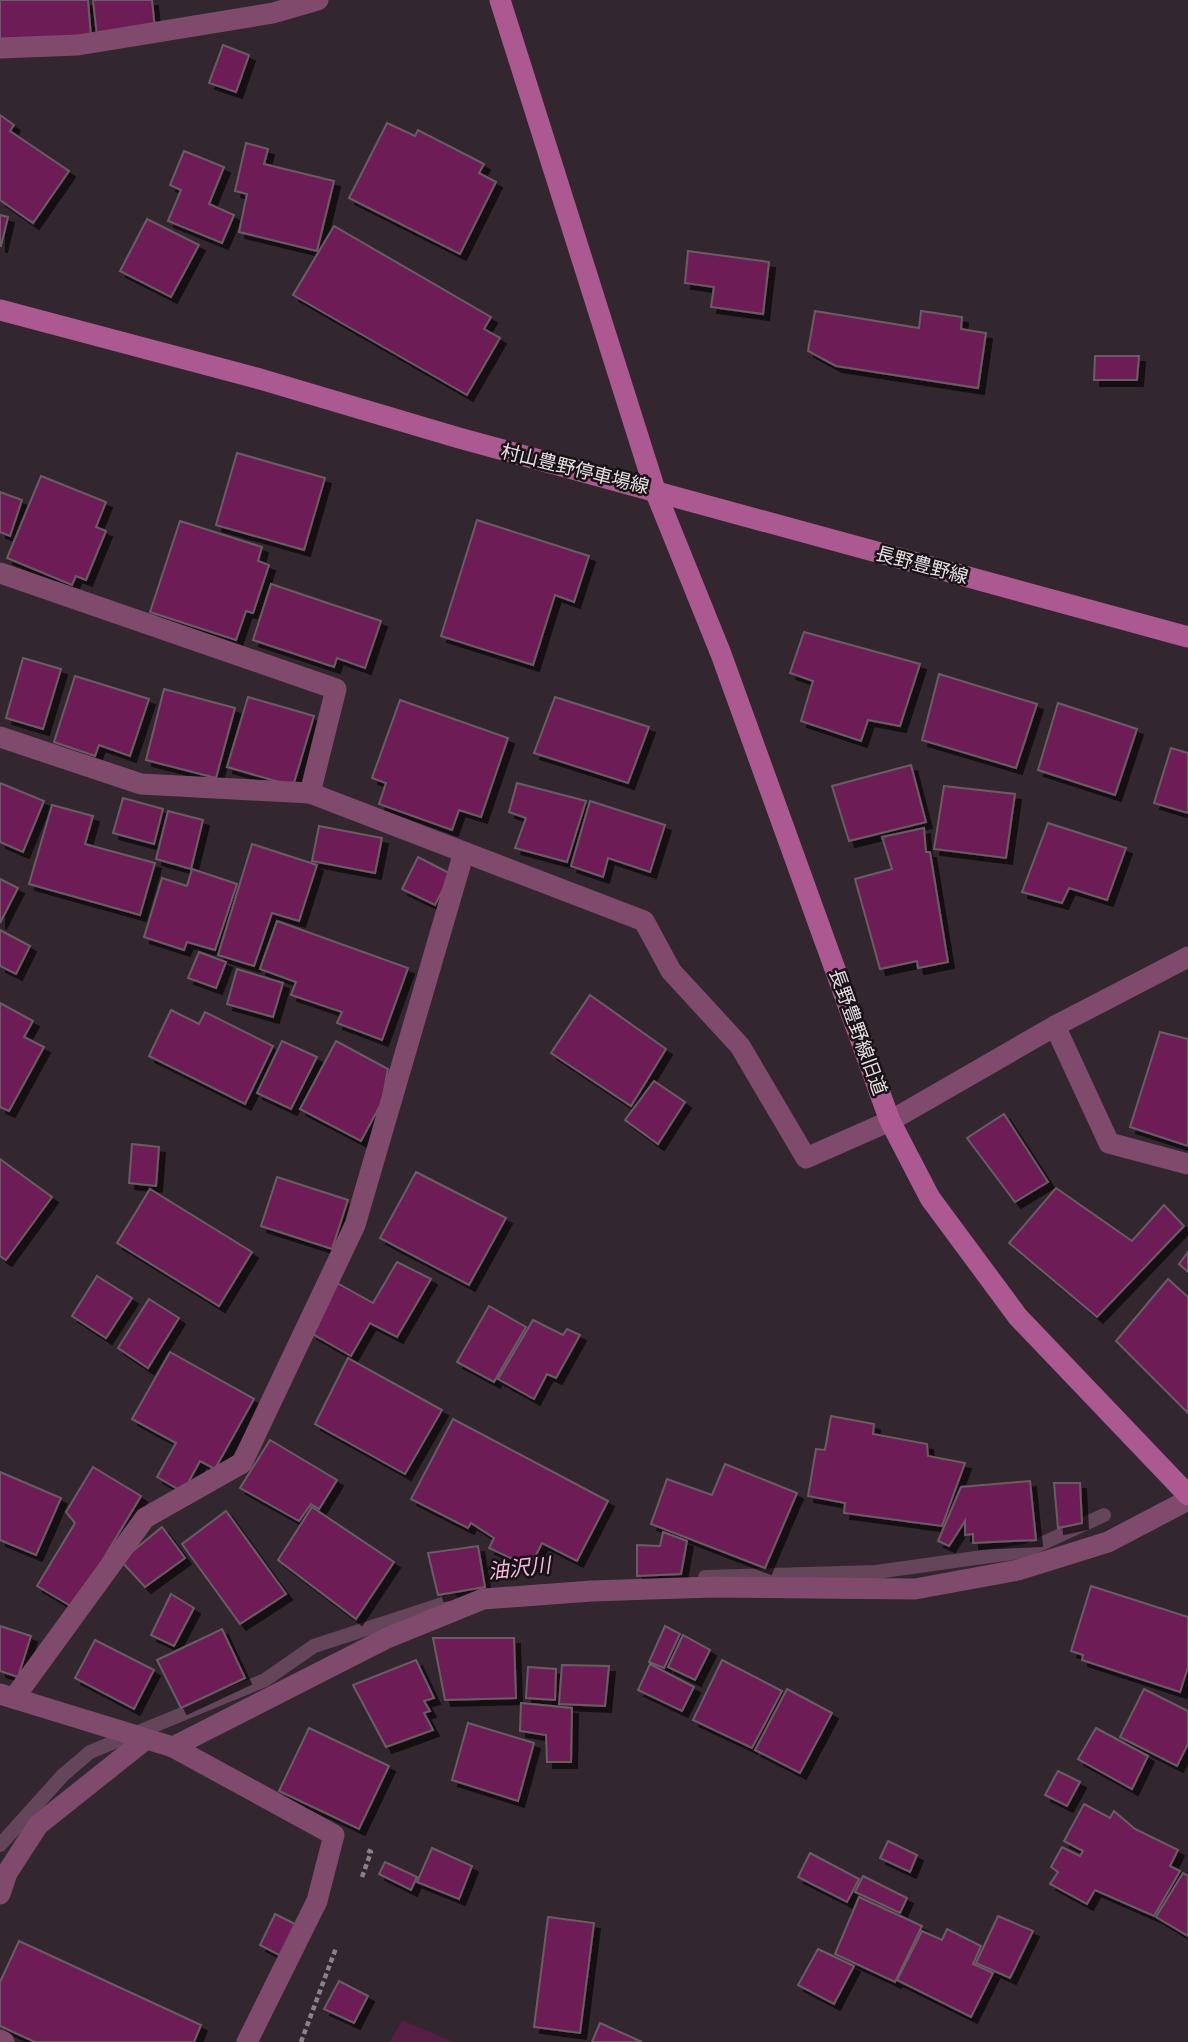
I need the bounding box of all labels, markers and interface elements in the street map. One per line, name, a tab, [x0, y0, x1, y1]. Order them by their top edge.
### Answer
street label: 村山豊野停車場線	[499, 440, 651, 498]
street label: 長野豊野線	[873, 543, 971, 587]
street label: 長野豊野線旧道	[825, 966, 891, 1098]
water label: 油沢川	[486, 1553, 554, 1583]

